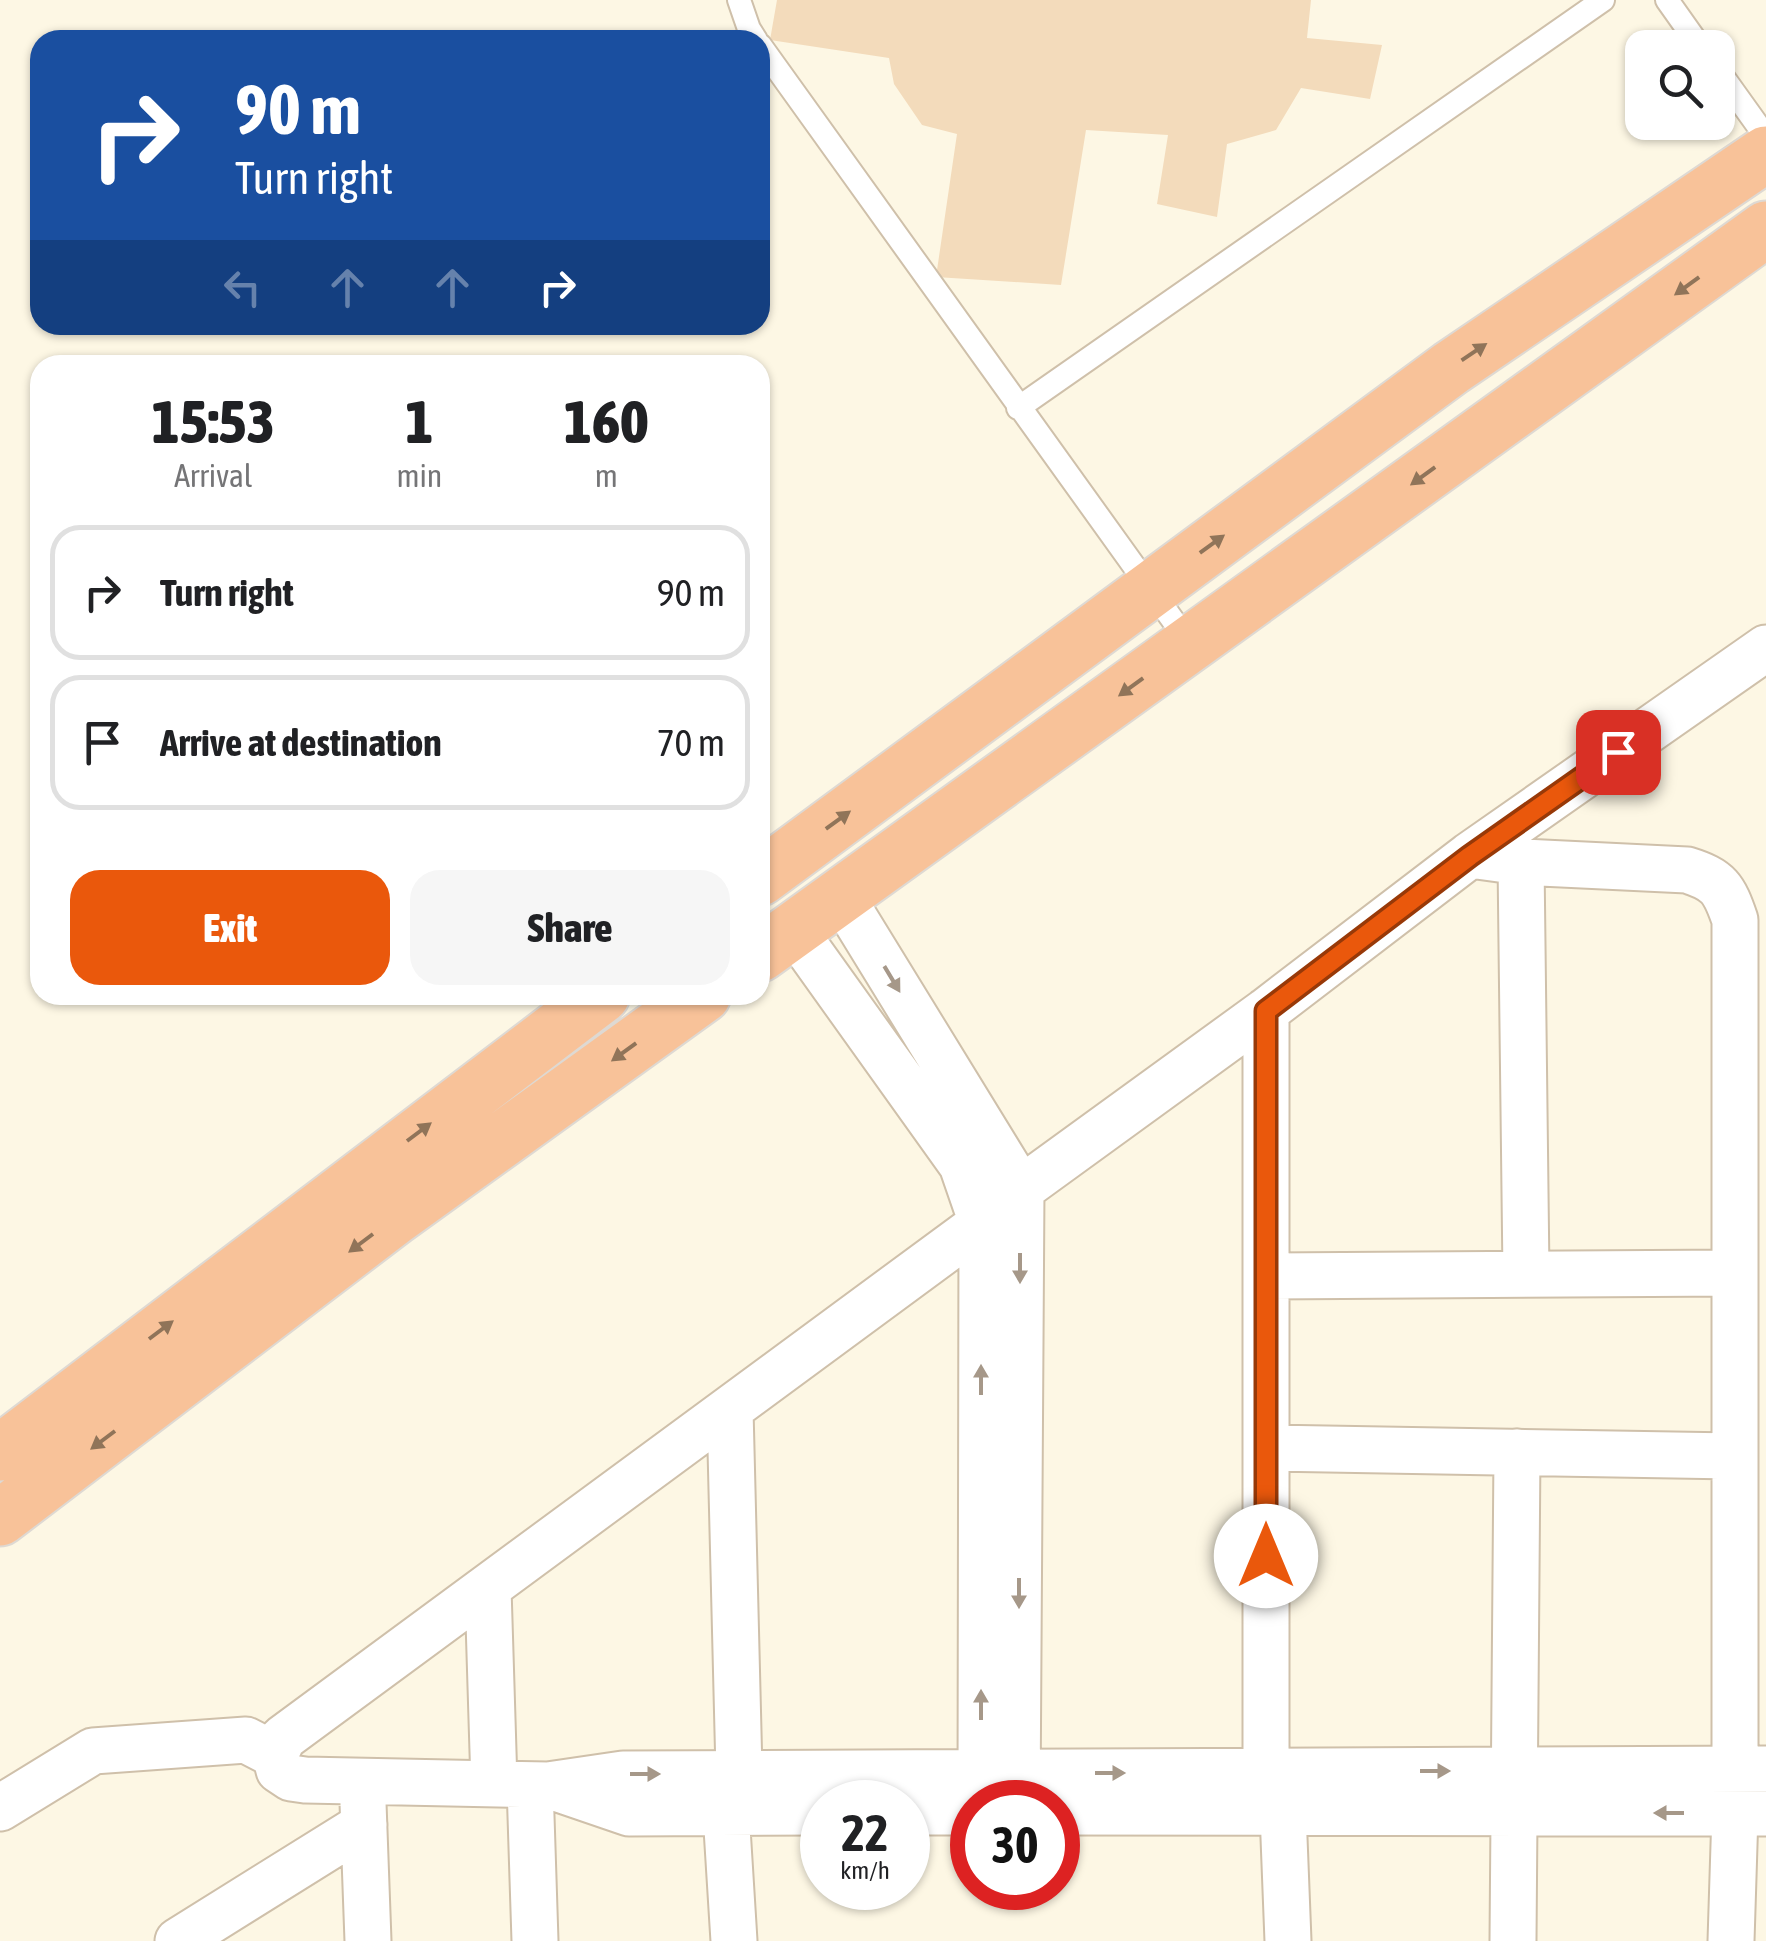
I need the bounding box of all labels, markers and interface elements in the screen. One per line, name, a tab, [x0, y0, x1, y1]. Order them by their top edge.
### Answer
map controls	[1625, 30, 1735, 140]
button: search	[1625, 30, 1735, 140]
text: 90 m	[235, 69, 361, 149]
icon: right	[70, 70, 200, 200]
text: Turn right	[235, 152, 393, 204]
icon: left	[215, 260, 270, 315]
icon: ahead	[320, 260, 375, 315]
icon: ahead	[425, 260, 480, 315]
icon: right	[530, 260, 585, 315]
one-way arrow	[1674, 276, 1700, 295]
one-way arrow	[1461, 343, 1488, 361]
text: 15:53	[151, 387, 275, 456]
text: 1	[405, 387, 434, 456]
text: 160	[564, 387, 648, 456]
text: Arrival	[174, 457, 252, 494]
text: min	[396, 457, 442, 494]
text: m	[595, 457, 618, 494]
one-way arrow	[1410, 466, 1436, 485]
one-way arrow	[1199, 534, 1225, 554]
icon: right	[75, 565, 130, 620]
text: Turn right	[160, 571, 294, 614]
text: 90 m	[657, 571, 725, 614]
one-way arrow	[1118, 676, 1144, 696]
pin	[1576, 710, 1661, 795]
icon: arrive	[75, 715, 130, 770]
text: Arrive at destination	[160, 721, 442, 764]
text: 70 m	[657, 721, 725, 764]
icon: arrive	[1591, 725, 1646, 780]
one-way arrow	[825, 811, 851, 831]
button: Exit	[70, 870, 390, 985]
button: Share	[410, 870, 730, 985]
one-way arrow	[883, 965, 900, 993]
one-way arrow	[611, 1042, 638, 1061]
one-way arrow	[406, 1122, 431, 1143]
one-way arrow	[348, 1232, 374, 1252]
one-way arrow	[1012, 1252, 1028, 1284]
one-way arrow	[148, 1320, 174, 1340]
one-way arrow	[973, 1364, 989, 1396]
one-way arrow	[90, 1429, 116, 1450]
position arrow	[1214, 1504, 1318, 1608]
one-way arrow	[1011, 1577, 1027, 1609]
one-way arrow	[973, 1689, 989, 1721]
one-way arrow	[1419, 1763, 1451, 1779]
one-way arrow	[1094, 1764, 1126, 1780]
one-way arrow	[629, 1766, 661, 1782]
speed limit sign: 30	[950, 1780, 1080, 1910]
text: 22	[841, 1804, 888, 1862]
one-way arrow	[1652, 1805, 1684, 1821]
text: km/h	[840, 1856, 890, 1884]

